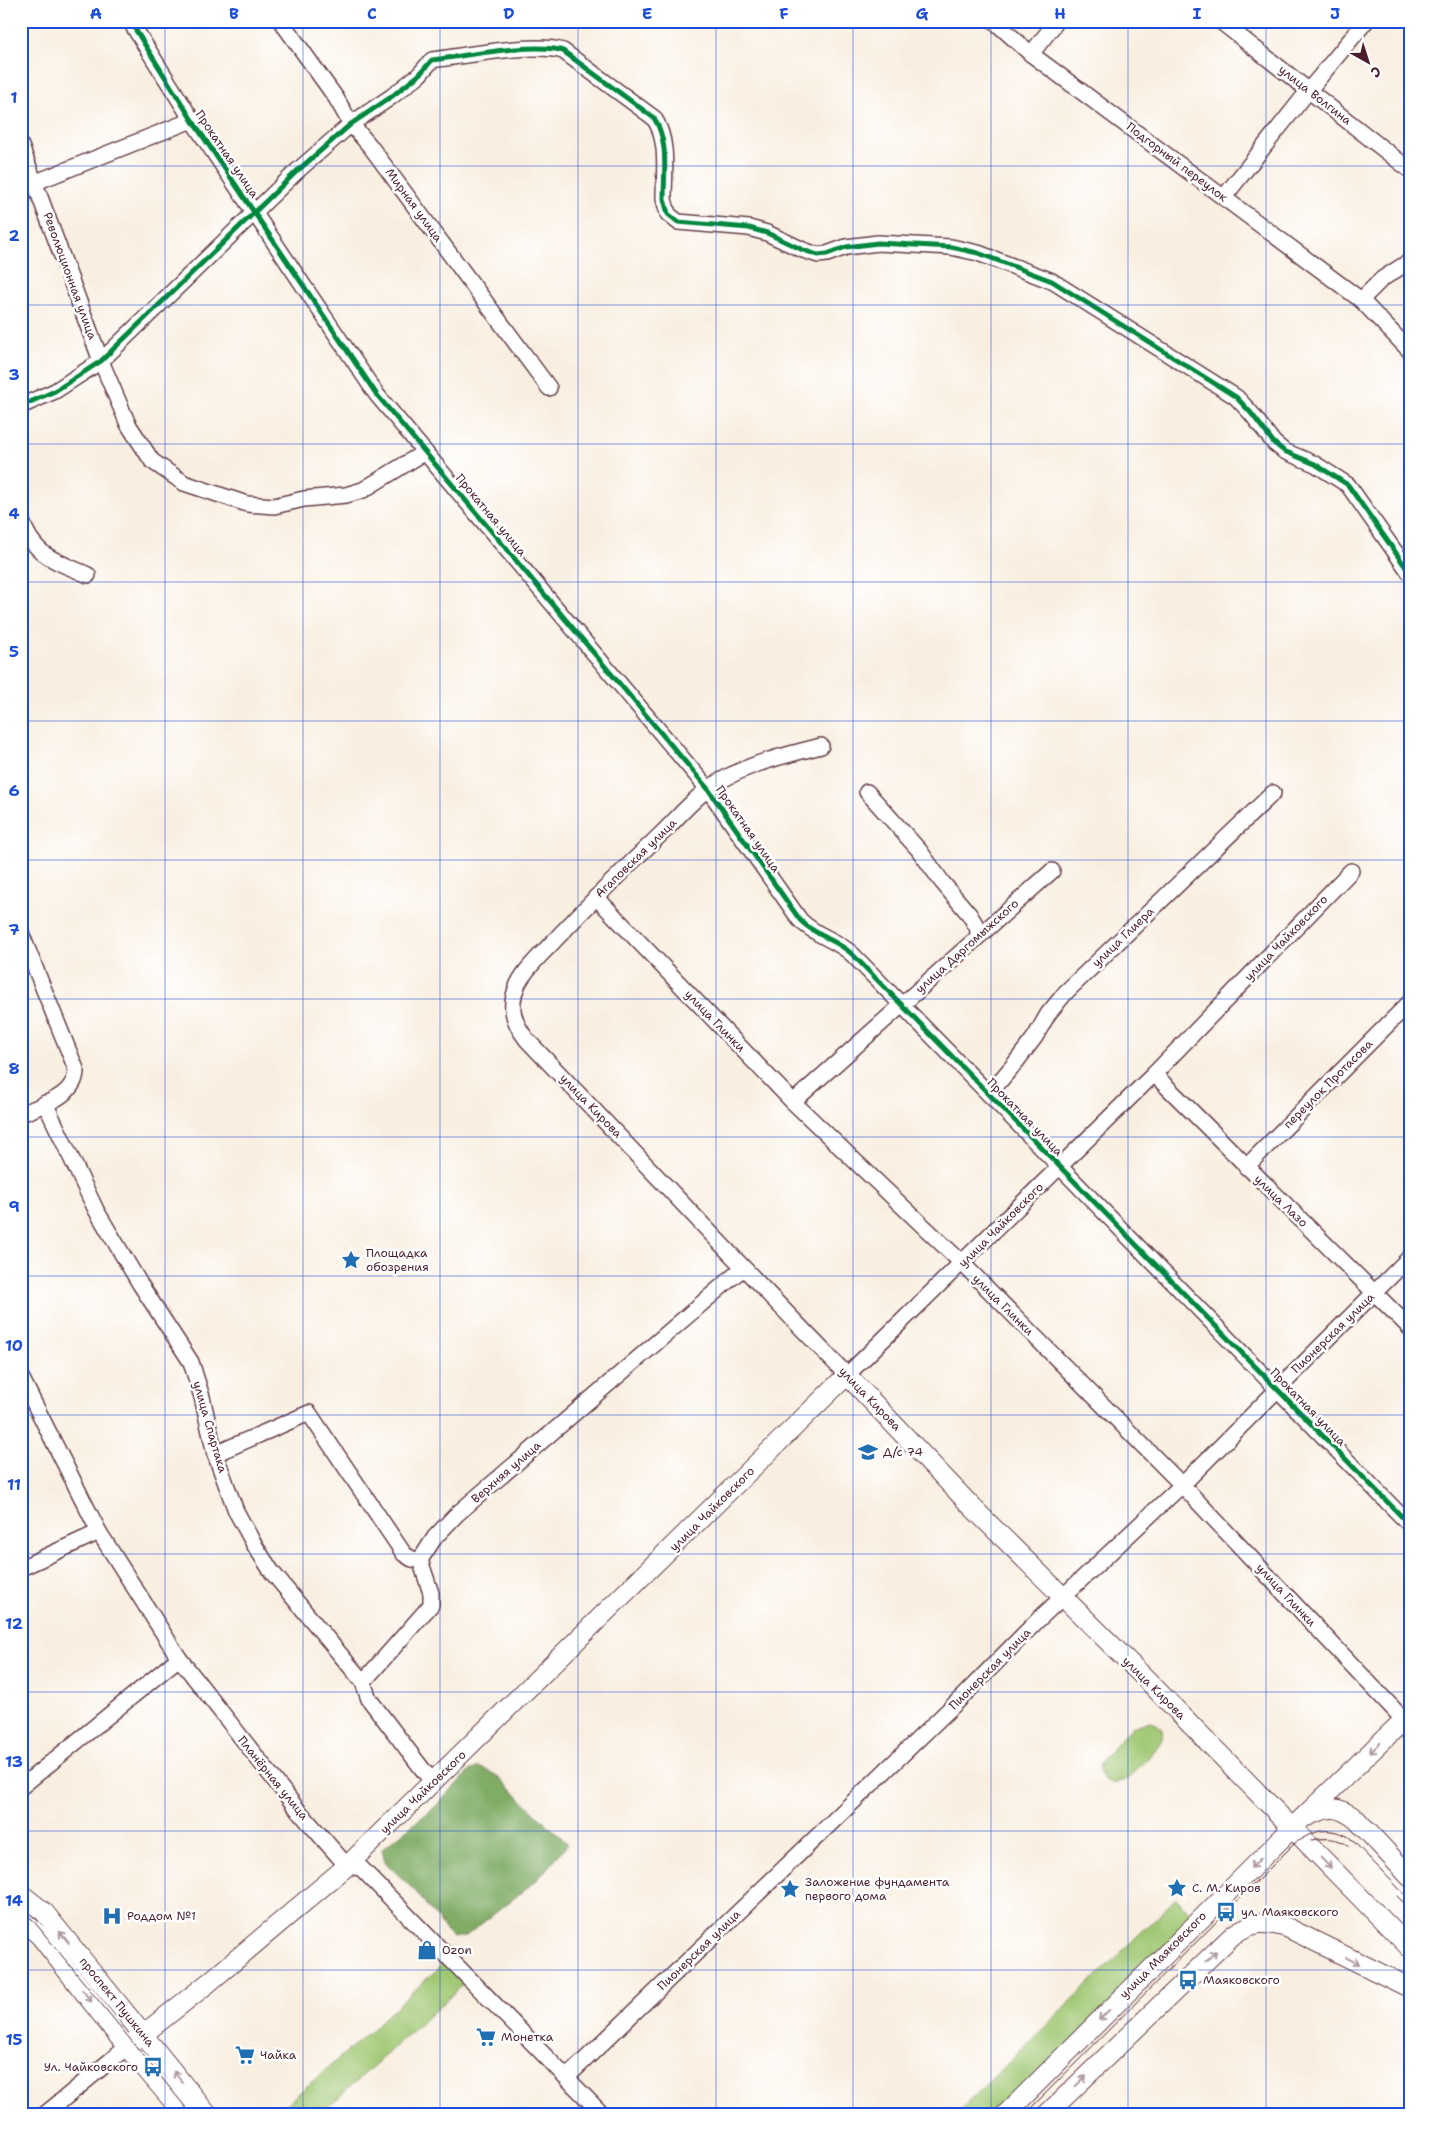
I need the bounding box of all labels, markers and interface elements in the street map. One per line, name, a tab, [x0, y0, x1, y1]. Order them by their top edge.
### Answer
text: A	[90, 3, 102, 24]
text: B	[229, 3, 239, 24]
text: C	[367, 3, 377, 24]
text: D	[503, 3, 515, 24]
text: E	[642, 3, 652, 24]
text: F	[779, 3, 789, 24]
text: G	[916, 3, 929, 24]
text: H	[1054, 3, 1066, 24]
text: I	[1193, 3, 1202, 24]
text: J	[1330, 3, 1340, 24]
north arrow	[1344, 38, 1394, 88]
street label: улица Волгина	[1275, 61, 1355, 129]
text: С	[1367, 62, 1385, 82]
text: 1	[10, 87, 18, 108]
street label: Прокатная улица	[192, 107, 263, 201]
street label: Подгорный переулок	[1123, 119, 1231, 206]
street label: Мирная улица	[382, 165, 447, 246]
street label: Революционная улица	[40, 210, 101, 342]
text: 2	[8, 225, 20, 246]
text: 3	[8, 364, 20, 385]
street label: Прокатная улица	[452, 471, 530, 560]
text: 4	[8, 503, 20, 524]
text: 5	[9, 641, 19, 662]
text: 6	[8, 780, 20, 801]
street label: Прокатная улица	[712, 782, 784, 876]
street label: Агаповская улица	[592, 814, 681, 901]
street label: улица Чайковского	[1241, 892, 1331, 984]
street label: улица Даргомыжского	[912, 895, 1022, 997]
street label: улица Глиера	[1089, 903, 1158, 971]
text: 7	[8, 919, 20, 940]
street label: улица Глинки	[681, 986, 749, 1056]
street label: переулок Протасова	[1280, 1036, 1376, 1132]
text: 8	[8, 1058, 20, 1079]
street label: улица Кирова	[556, 1070, 626, 1142]
street label: Прокатная улица	[984, 1075, 1067, 1160]
street label: улица Лазо	[1251, 1171, 1311, 1231]
street label: улица Чайковского	[955, 1179, 1047, 1271]
text: 9	[8, 1196, 20, 1217]
place label: Площадка обозрения	[366, 1245, 429, 1275]
place icon: Площадка обозрения	[340, 1249, 362, 1271]
street label: улица Глинки	[969, 1271, 1037, 1339]
street label: Пионерская улица	[1288, 1289, 1378, 1377]
text: 10	[5, 1335, 23, 1356]
street label: улица Кирова	[835, 1363, 905, 1435]
street label: Прокатная улица	[1267, 1365, 1350, 1450]
street label: улица Спартака	[189, 1379, 231, 1475]
street label: Верхняя улица	[468, 1437, 545, 1507]
school or university icon: Д/с 74	[857, 1441, 879, 1463]
place label: Д/с 74	[883, 1444, 923, 1460]
street label: улица Чайковского	[666, 1463, 758, 1555]
text: 11	[7, 1474, 21, 1495]
street label: улица Глинки	[1253, 1560, 1319, 1630]
text: 12	[5, 1613, 23, 1634]
street label: Пионерская улица	[946, 1624, 1035, 1713]
street label: улица Кирова	[1119, 1653, 1189, 1723]
street label: Планёрная улица	[234, 1733, 312, 1824]
one-way arrow	[1369, 1742, 1381, 1754]
street label: улица Чайковского	[377, 1747, 469, 1837]
text: 13	[5, 1751, 23, 1772]
one-way arrow	[1250, 1857, 1263, 1869]
one-way arrow	[1320, 1857, 1332, 1869]
place label: Заложение фундамента первого дома	[805, 1874, 950, 1904]
place icon: С. М. Киров	[1166, 1877, 1188, 1899]
place icon: Заложение фундамента первого дома	[779, 1878, 801, 1900]
place label: С. М. Киров	[1192, 1880, 1261, 1896]
text: 14	[5, 1890, 23, 1911]
bus stop icon: ул. Маяковского	[1215, 1901, 1237, 1923]
place label: ул. Маяковского	[1241, 1904, 1338, 1920]
hospital icon: Роддом №1	[101, 1905, 123, 1927]
street label: Пионерская улица	[654, 1906, 744, 1994]
place label: Роддом №1	[127, 1908, 196, 1924]
street label: улица Маяковского	[1116, 1908, 1210, 2002]
one-way arrow	[59, 1931, 70, 1944]
shop icon: Ozon	[416, 1939, 438, 1961]
place label: Ozon	[442, 1942, 472, 1958]
one-way arrow	[1205, 1950, 1217, 1962]
street label: проспект Пушкина	[76, 1954, 158, 2051]
one-way arrow	[1346, 1956, 1361, 1966]
bus stop icon: Маяковского	[1177, 1969, 1199, 1991]
place label: Маяковского	[1203, 1972, 1280, 1988]
one-way arrow	[81, 1989, 92, 2002]
one-way arrow	[1098, 2008, 1110, 2021]
supermarket icon: Монетка	[475, 2026, 497, 2048]
text: 15	[5, 2029, 23, 2050]
place label: Монетка	[501, 2029, 554, 2045]
supermarket icon: Чайка	[234, 2044, 256, 2066]
place label: Чайка	[260, 2047, 297, 2063]
bus stop icon: Ул. Чайковского	[142, 2056, 164, 2078]
place label: Ул. Чайковского	[44, 2059, 138, 2075]
one-way arrow	[172, 2070, 183, 2083]
one-way arrow	[1075, 2075, 1088, 2087]

